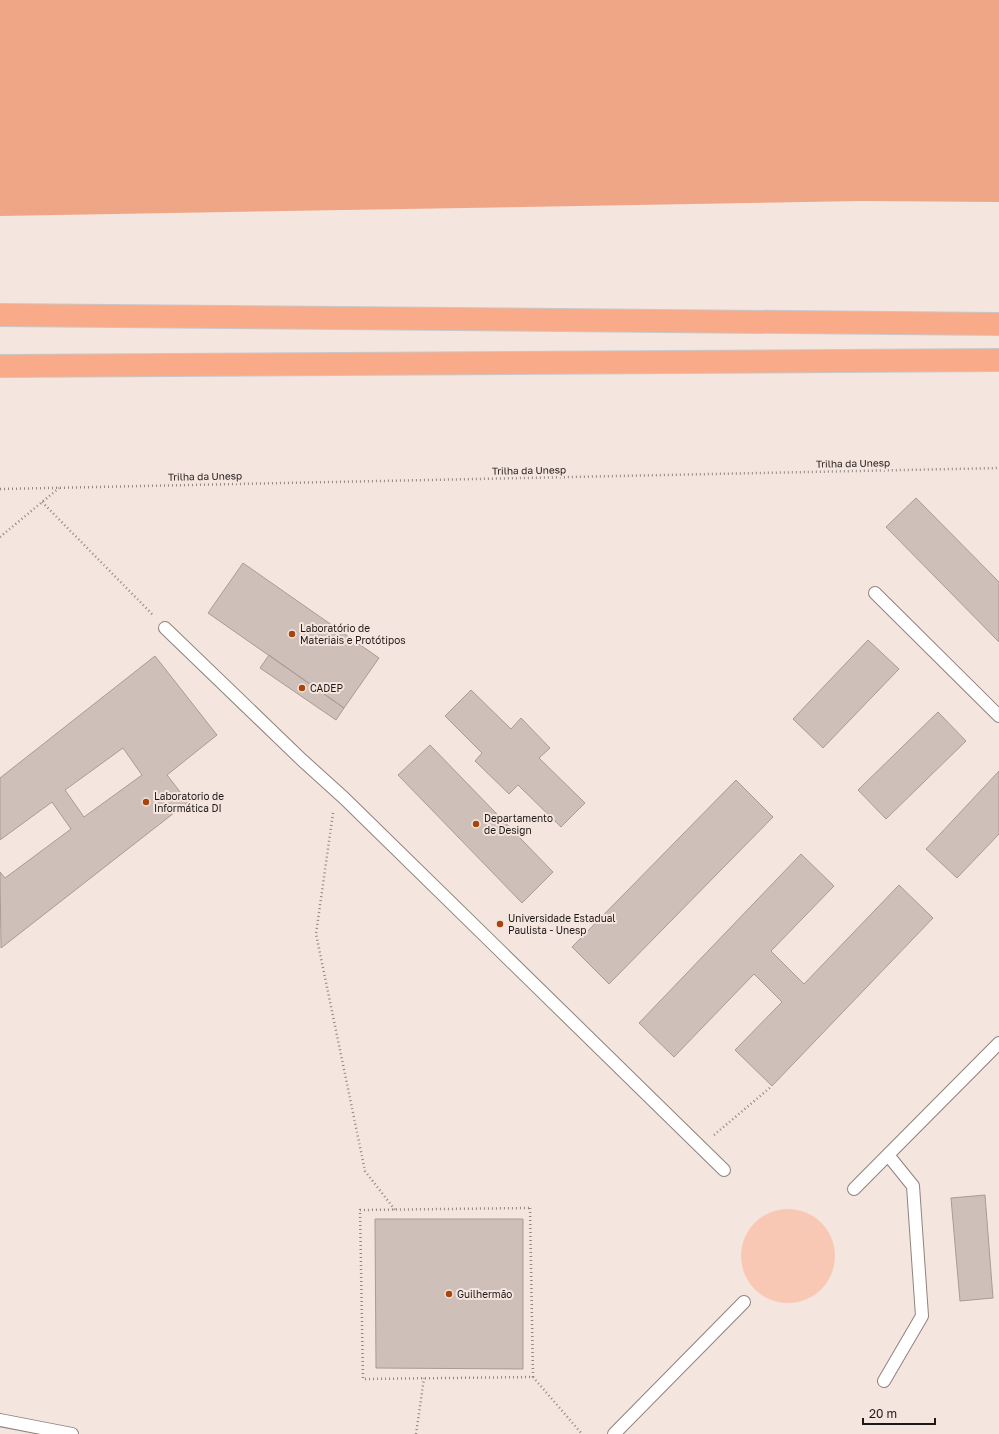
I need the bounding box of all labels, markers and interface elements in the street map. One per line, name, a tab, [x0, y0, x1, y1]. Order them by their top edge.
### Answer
street label: Trilha da Unesp	[816, 456, 890, 470]
street label: Trilha da Unesp	[492, 463, 566, 477]
street label: Trilha da Unesp	[168, 469, 242, 483]
place label: Laboratório de Materiais e Protótipos	[300, 622, 405, 646]
marker: Laboratório de Materiais e Protótipos	[287, 629, 297, 639]
place label: CADEP	[310, 682, 343, 694]
marker: CADEP	[297, 683, 307, 693]
place label: Laboratorio de Informática DI	[154, 790, 224, 814]
marker: Laboratorio de Informática DI	[141, 797, 151, 807]
place label: Departamento de Design	[484, 812, 553, 836]
marker: Departamento de Design	[471, 819, 481, 829]
place label: Universidade Estadual Paulista - Unesp	[508, 912, 616, 936]
marker: Universidade Estadual Paulista - Unesp	[495, 919, 505, 929]
place label: Guilhermão	[457, 1288, 512, 1300]
marker: Guilhermão	[444, 1289, 454, 1299]
scale bar	[863, 1400, 935, 1426]
text: 20 m	[869, 1406, 897, 1421]

